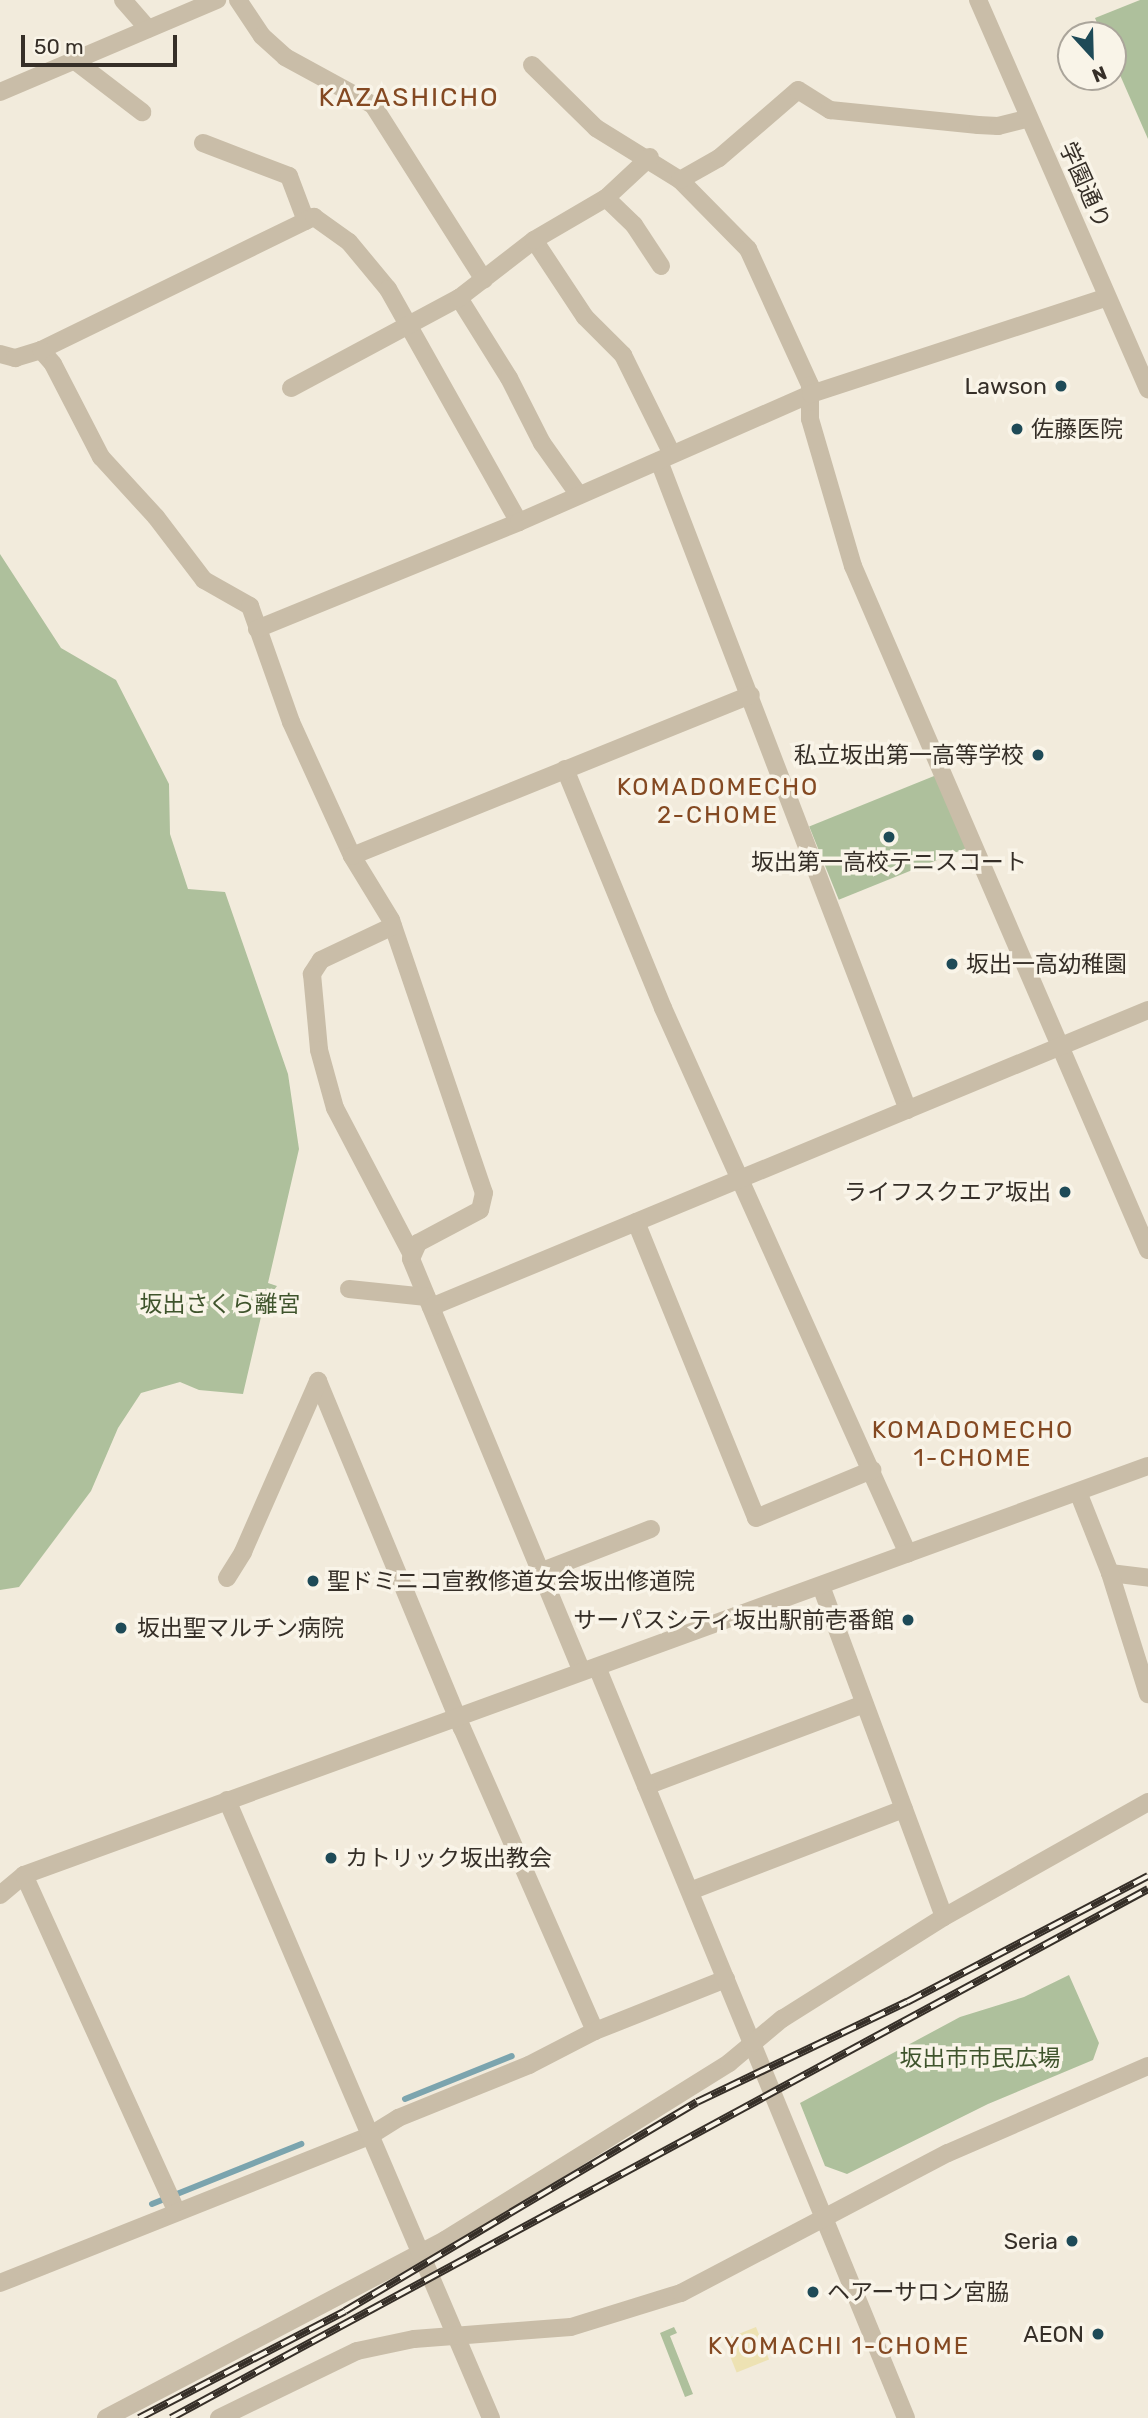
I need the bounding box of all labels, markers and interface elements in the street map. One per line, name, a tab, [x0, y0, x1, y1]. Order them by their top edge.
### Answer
scale bar	[24, 21, 180, 65]
north arrow	[1057, 21, 1127, 91]
text: 50 m	[34, 34, 84, 59]
text: N	[1089, 61, 1110, 87]
district label: KAZASHICHO	[320, 82, 498, 114]
street label: 学園通り	[1054, 137, 1116, 233]
place label: Lawson	[964, 372, 1047, 400]
marker: Lawson	[1053, 378, 1069, 394]
place label: 佐藤医院	[1031, 415, 1123, 443]
marker: 佐藤医院	[1009, 421, 1025, 437]
place label: 私立坂出第一高等学校	[794, 741, 1024, 769]
marker: 私立坂出第一高等学校	[1030, 747, 1046, 763]
district label: KOMADOMECHO 2-CHOME	[618, 774, 818, 830]
marker: 坂出第一高校テニスコート	[881, 829, 897, 845]
place label: 坂出第一高校テニスコート	[751, 848, 1027, 876]
place label: 坂出一高幼稚園	[966, 950, 1127, 978]
marker: 坂出一高幼稚園	[944, 956, 960, 972]
place label: ライフスクエア坂出	[844, 1178, 1051, 1206]
marker: ライフスクエア坂出	[1057, 1184, 1073, 1200]
park label: 坂出さくら離宮	[140, 1290, 300, 1318]
district label: KOMADOMECHO 1-CHOME	[873, 1417, 1073, 1473]
place label: 聖ドミニコ宣教修道女会坂出修道院	[327, 1567, 695, 1595]
marker: 聖ドミニコ宣教修道女会坂出修道院	[305, 1573, 321, 1589]
place label: サーパスシティ坂出駅前壱番館	[572, 1606, 894, 1634]
marker: サーパスシティ坂出駅前壱番館	[900, 1612, 916, 1628]
place label: 坂出聖マルチン病院	[137, 1614, 344, 1642]
marker: 坂出聖マルチン病院	[111, 1618, 131, 1638]
place label: カトリック坂出教会	[345, 1844, 552, 1872]
marker: カトリック坂出教会	[323, 1850, 339, 1866]
park label: 坂出市市民広場	[900, 2044, 1060, 2072]
place label: Seria	[1004, 2227, 1058, 2255]
marker: Seria	[1064, 2233, 1080, 2249]
place label: ヘアーサロン宮脇	[827, 2278, 1010, 2306]
marker: ヘアーサロン宮脇	[805, 2284, 821, 2300]
place label: AEON	[1023, 2320, 1084, 2348]
marker: AEON	[1090, 2326, 1106, 2342]
district label: KYOMACHI 1-CHOME	[710, 2333, 968, 2361]

